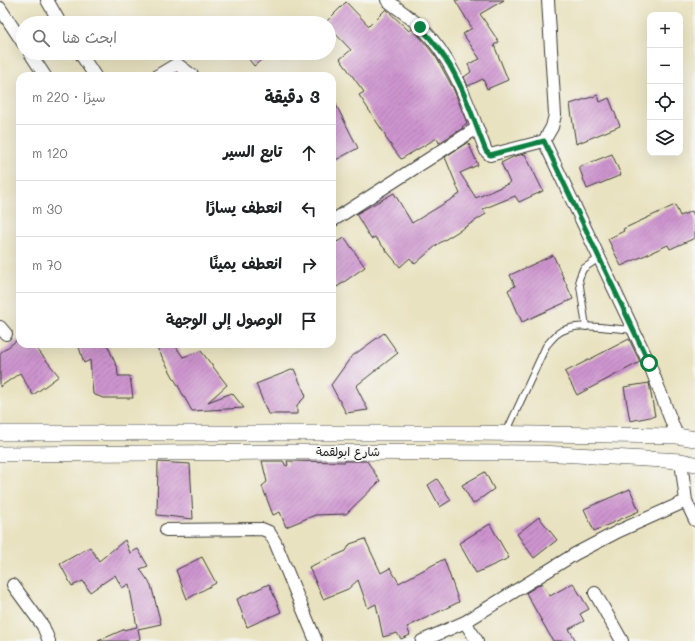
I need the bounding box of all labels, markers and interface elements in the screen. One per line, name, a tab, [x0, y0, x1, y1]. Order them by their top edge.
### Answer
map controls	[647, 12, 683, 156]
button: +	[647, 12, 683, 48]
search box	[16, 16, 336, 60]
route end	[411, 18, 429, 36]
icon: search	[30, 27, 52, 49]
text: ابحث هنا	[62, 27, 117, 47]
button: −	[647, 48, 683, 84]
button: locate	[647, 84, 683, 120]
text: 3 دقيقة	[264, 85, 320, 107]
text: سيرًا · 220 m	[32, 88, 106, 105]
button: layers	[647, 120, 683, 156]
text: تابع السير	[223, 141, 282, 161]
icon: ahead	[298, 142, 320, 164]
text: 120 m	[32, 144, 68, 161]
text: انعطف يسارًا	[206, 197, 282, 217]
icon: left	[298, 198, 320, 220]
text: 30 m	[32, 200, 62, 217]
text: انعطف يمينًا	[210, 253, 282, 273]
icon: right	[298, 254, 320, 276]
text: 70 m	[32, 256, 62, 273]
text: الوصول إلى الوجهة	[166, 309, 282, 329]
icon: arrive	[298, 310, 320, 332]
route start	[640, 354, 658, 372]
street label: شارع ابولقمة	[316, 443, 380, 461]

